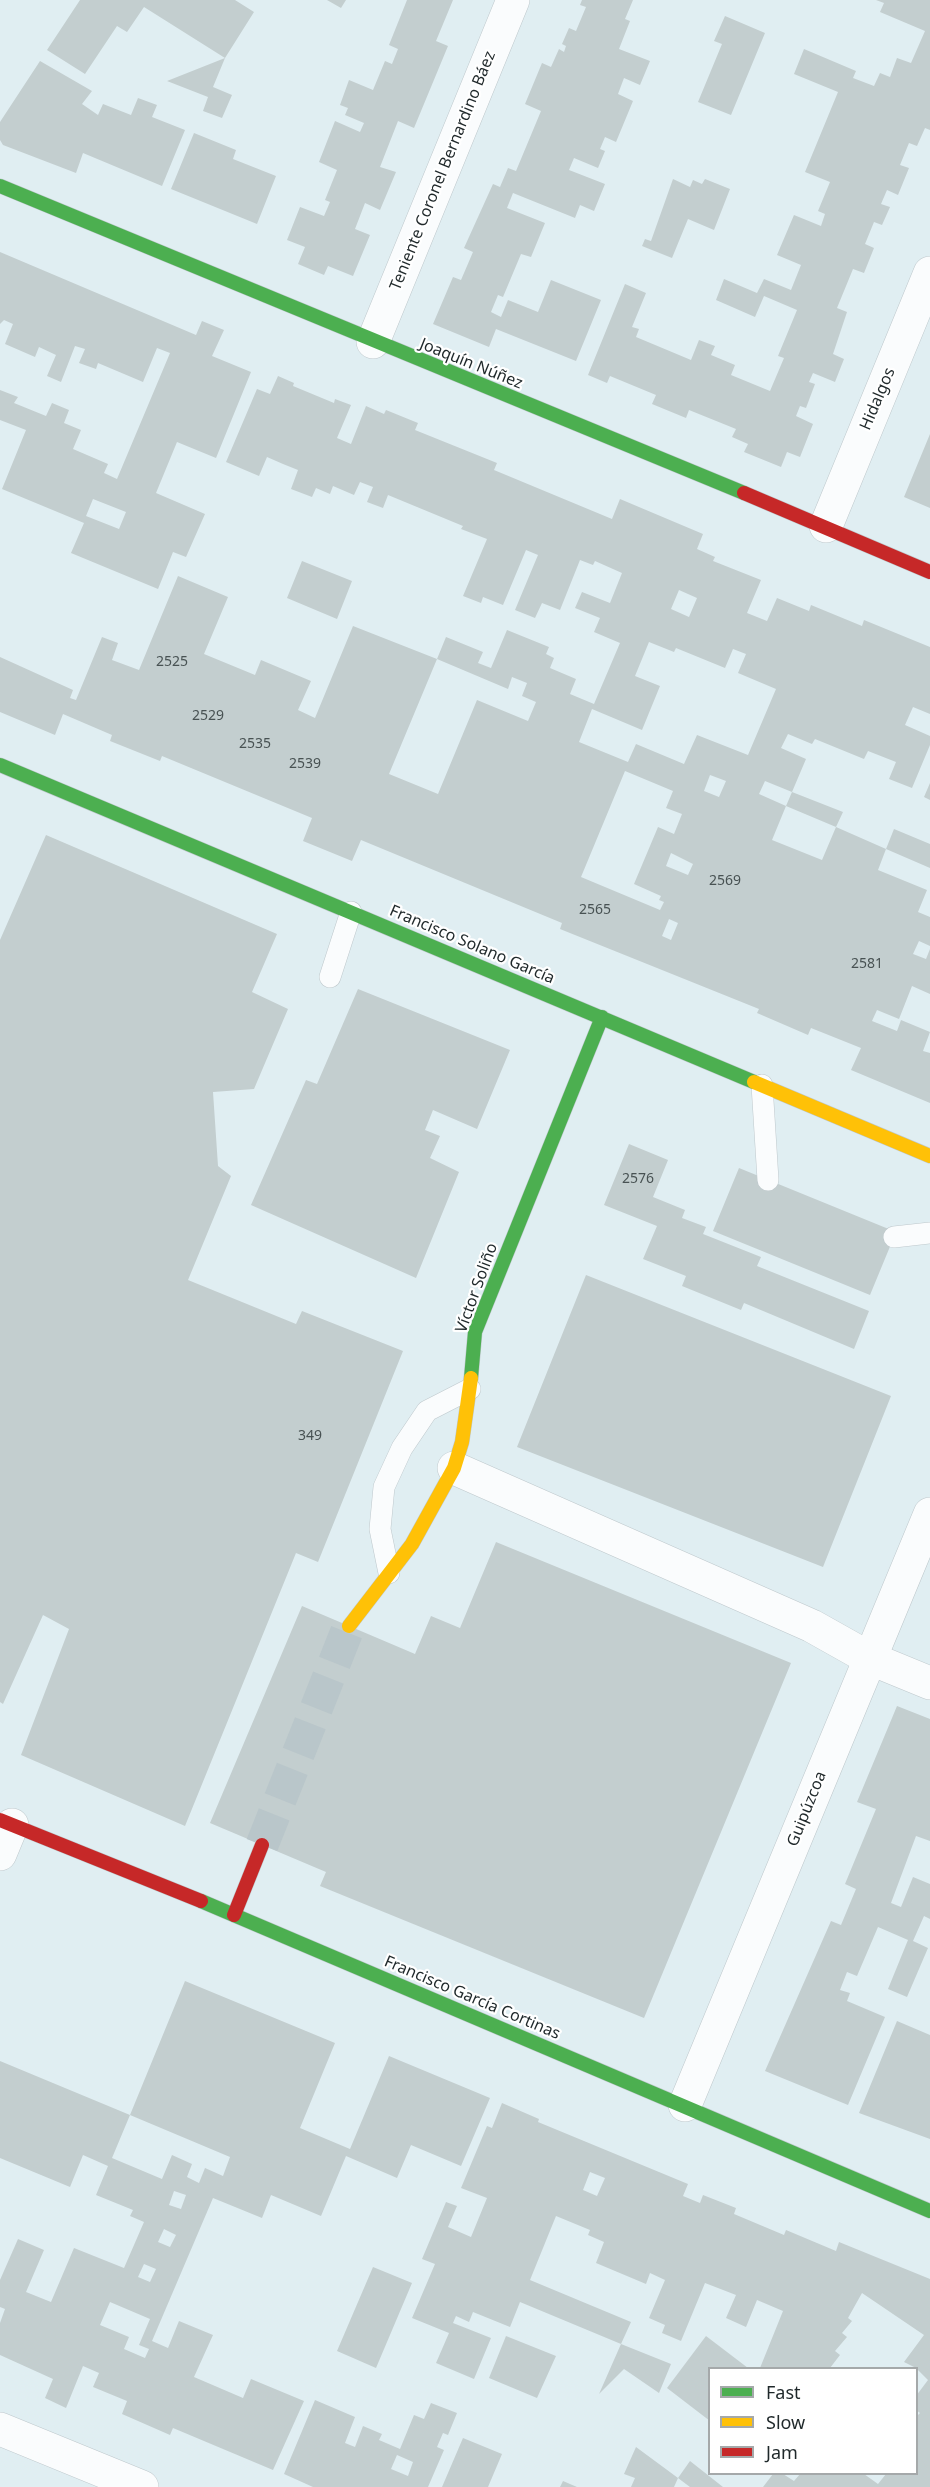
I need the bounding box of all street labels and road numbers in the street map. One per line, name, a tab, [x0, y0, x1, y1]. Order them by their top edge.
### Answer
street label: Teniente Coronel Bernardino Báez	[386, 49, 500, 293]
street label: Joaquín Núñez	[417, 335, 525, 393]
street label: Hidalgos	[856, 365, 900, 433]
street label: Francisco Solano García	[387, 901, 557, 989]
street label: Víctor Soliño	[452, 1241, 502, 1335]
street label: Guipúzcoa	[783, 1769, 831, 1849]
street label: Francisco García Cortinas	[381, 1952, 563, 2044]

